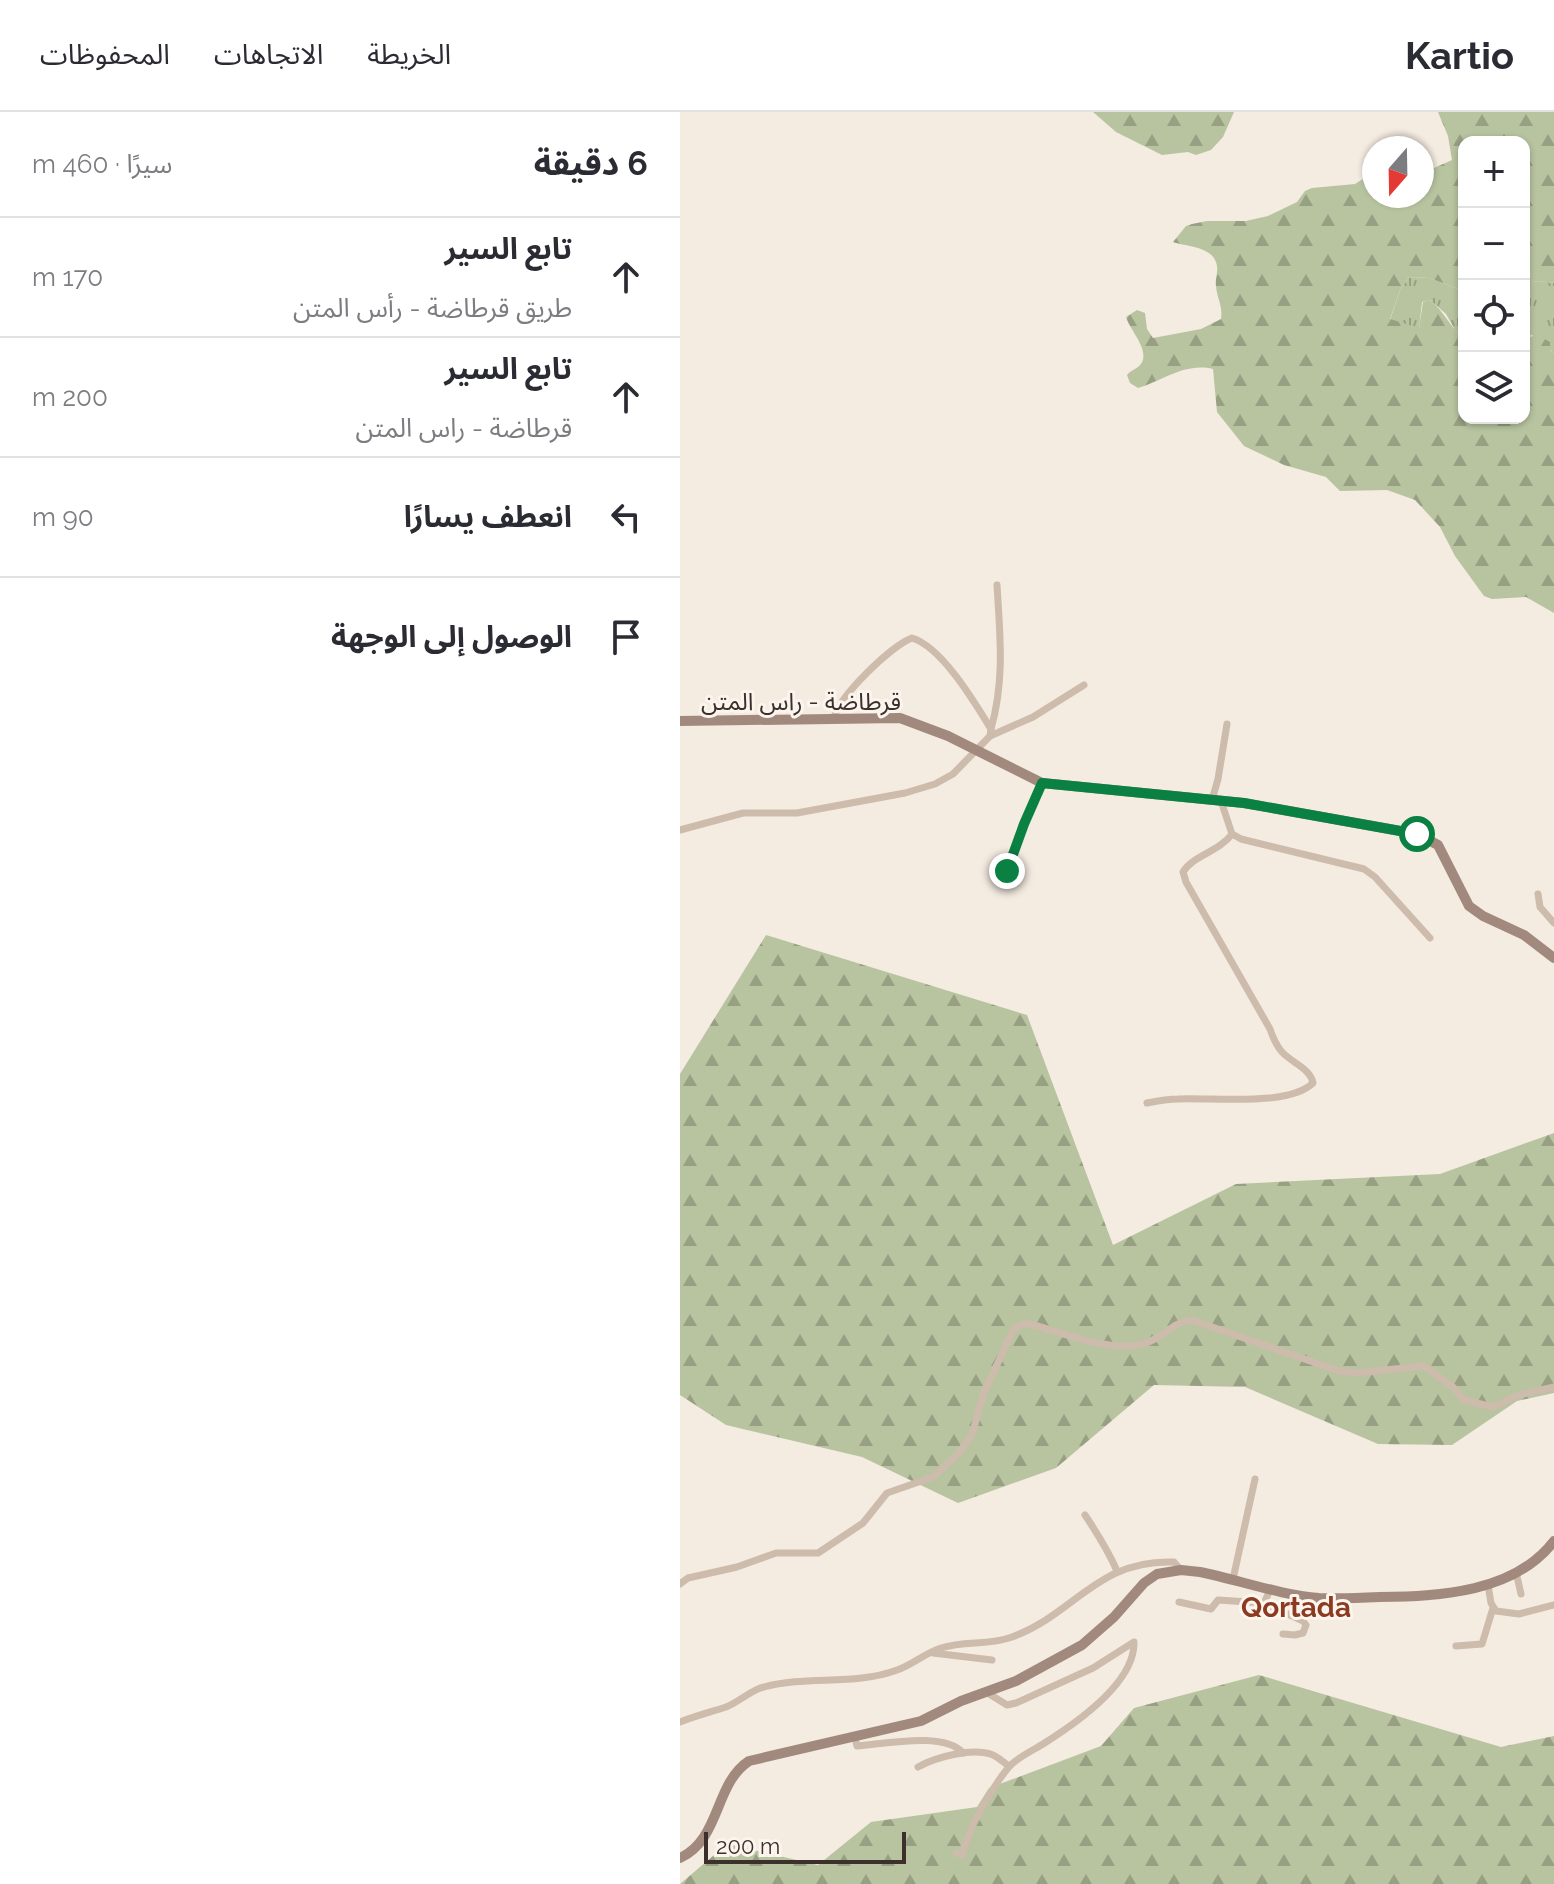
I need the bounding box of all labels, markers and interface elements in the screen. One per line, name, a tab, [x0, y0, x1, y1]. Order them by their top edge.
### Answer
text: Kartio	[1405, 33, 1514, 78]
text: المحفوظات	[40, 38, 170, 71]
text: الاتجاهات	[214, 38, 323, 71]
text: الخريطة	[367, 38, 451, 71]
north arrow	[1362, 136, 1434, 208]
map controls	[1458, 136, 1530, 424]
button: +	[1458, 136, 1530, 208]
text: 6 دقيقة	[534, 143, 648, 183]
text: سيرًا · 460 m	[32, 149, 172, 179]
button: −	[1458, 208, 1530, 280]
text: تابع السير	[444, 231, 572, 266]
icon: ahead	[604, 255, 648, 299]
text: 170 m	[32, 262, 103, 292]
button: locate	[1458, 280, 1530, 352]
text: طريق قرطاضة - رأس المتن	[293, 293, 572, 323]
text: تابع السير	[444, 351, 572, 386]
button: layers	[1458, 352, 1530, 424]
icon: ahead	[604, 375, 648, 419]
text: 200 m	[32, 382, 108, 412]
text: قرطاضة - راس المتن	[356, 413, 572, 443]
icon: left	[604, 495, 648, 539]
text: انعطف يسارًا	[404, 499, 572, 534]
text: 90 m	[32, 502, 94, 532]
icon: arrive	[604, 615, 648, 659]
text: الوصول إلى الوجهة	[331, 619, 572, 654]
street label: قرطاضة - راس المتن	[701, 687, 901, 716]
route start	[1399, 816, 1435, 852]
route end	[989, 853, 1025, 889]
district label: Qortada	[1241, 1591, 1351, 1624]
scale bar	[704, 1828, 906, 1864]
text: 200 m	[716, 1833, 780, 1859]

